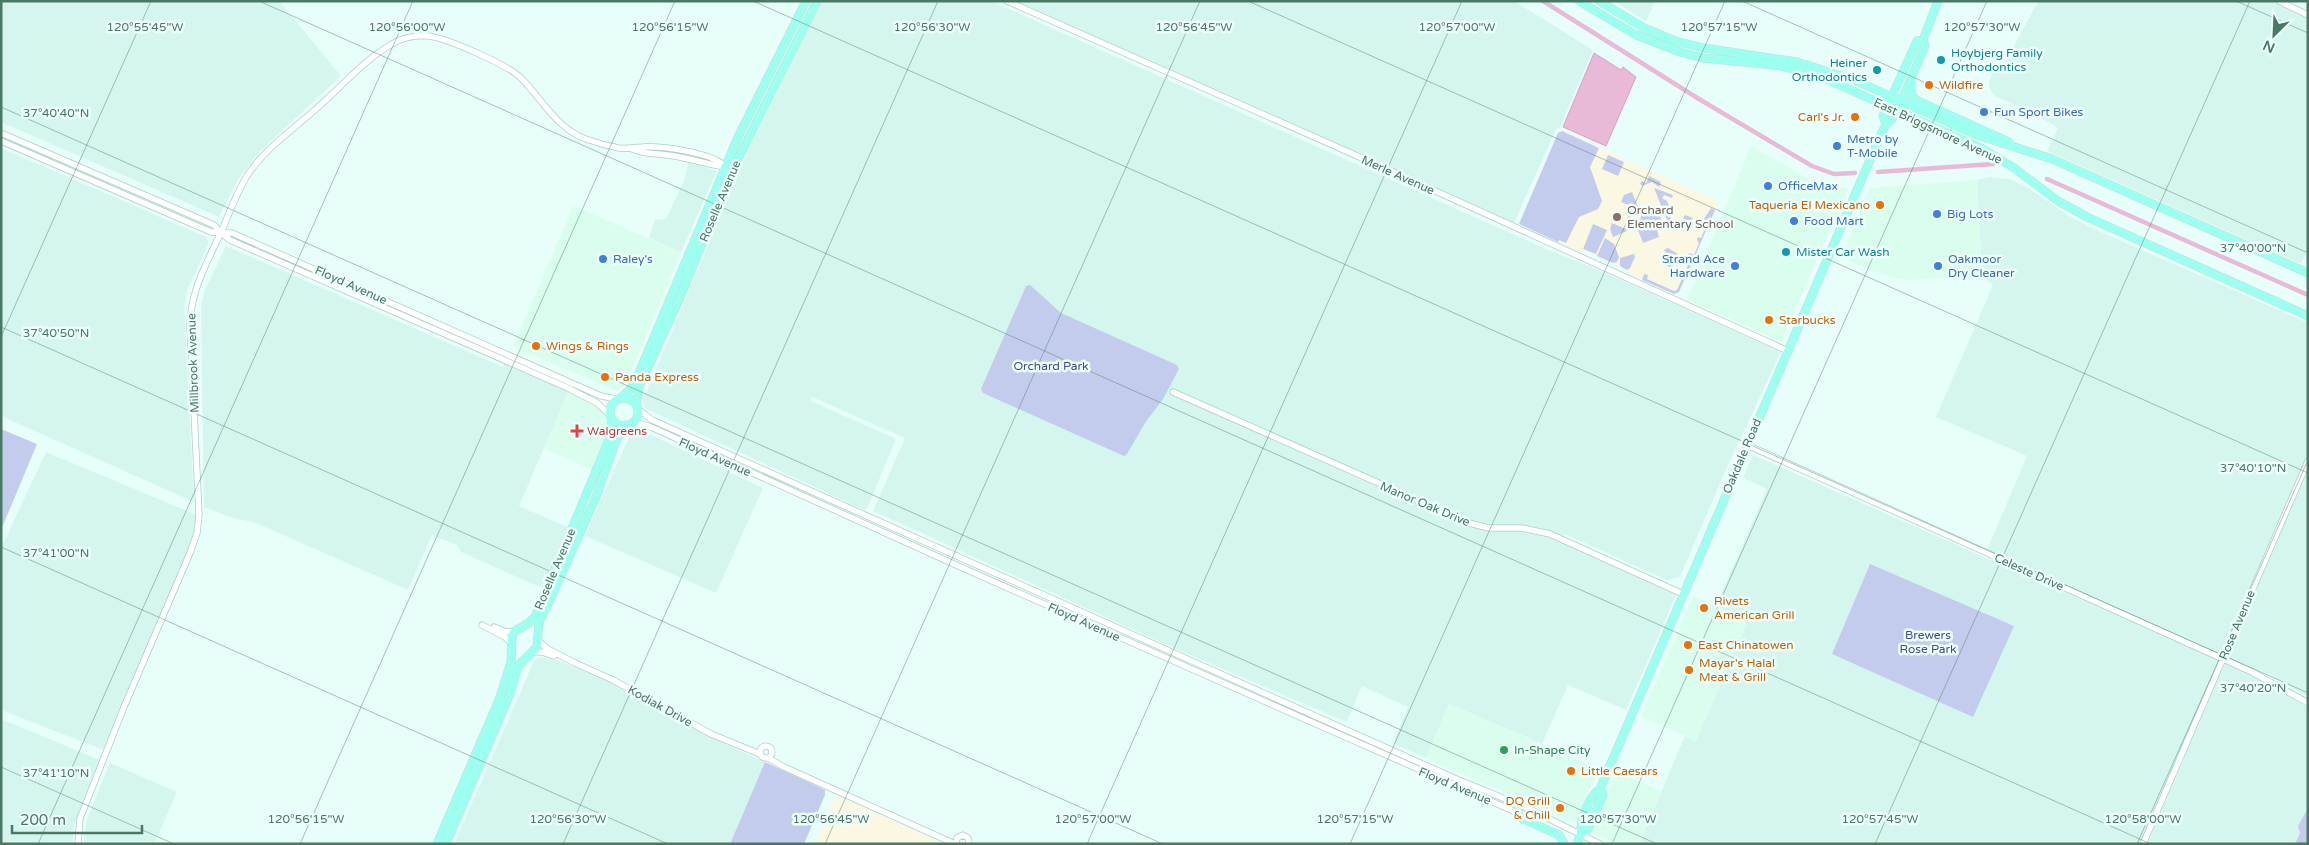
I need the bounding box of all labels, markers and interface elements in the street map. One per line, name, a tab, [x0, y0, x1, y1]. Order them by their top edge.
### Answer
north arrow	[2249, 10, 2299, 60]
text: 120°55'45"W	[106, 20, 184, 34]
text: 120°56'00"W	[368, 20, 446, 34]
text: 120°56'15"W	[631, 20, 709, 34]
text: 120°56'30"W	[893, 20, 971, 34]
text: 120°56'45"W	[1155, 20, 1233, 34]
text: 120°57'00"W	[1418, 20, 1496, 34]
text: 120°57'15"W	[1680, 20, 1758, 34]
text: 120°57'30"W	[1943, 20, 2021, 34]
text: N	[2260, 36, 2278, 56]
place label: Hoybjerg Family Orthodontics	[1951, 46, 2043, 74]
marker: Hoybjerg Family Orthodontics	[1935, 54, 1947, 66]
place label: Heiner Orthodontics	[1792, 56, 1867, 84]
marker: Heiner Orthodontics	[1871, 64, 1883, 76]
place label: Wildfire	[1939, 78, 1984, 92]
marker: Wildfire	[1923, 79, 1935, 91]
street label: East Briggsmore Avenue	[1872, 95, 2005, 167]
place label: Fun Sport Bikes	[1994, 105, 2084, 119]
text: 37°40'40"N	[23, 106, 89, 120]
marker: Fun Sport Bikes	[1978, 106, 1990, 118]
place label: Carl's Jr.	[1798, 110, 1845, 124]
marker: Carl's Jr.	[1849, 111, 1861, 123]
place label: Metro by T-Mobile	[1847, 132, 1899, 160]
marker: Metro by T-Mobile	[1831, 140, 1843, 152]
street label: Merle Avenue	[1359, 153, 1437, 197]
street label: Roselle Avenue	[697, 158, 744, 244]
place label: OfficeMax	[1778, 179, 1838, 193]
marker: OfficeMax	[1762, 180, 1774, 192]
place label: Taqueria El Mexicano	[1749, 198, 1870, 212]
marker: Taqueria El Mexicano	[1874, 199, 1886, 211]
place label: Orchard Elementary School	[1627, 203, 1734, 231]
place label: Big Lots	[1947, 207, 1994, 221]
marker: Big Lots	[1931, 208, 1943, 220]
marker: Orchard Elementary School	[1611, 211, 1623, 223]
place label: Food Mart	[1804, 214, 1864, 228]
marker: Food Mart	[1788, 215, 1800, 227]
text: 37°40'00"N	[2220, 241, 2286, 255]
place label: Mister Car Wash	[1796, 245, 1889, 259]
marker: Mister Car Wash	[1780, 246, 1792, 258]
place label: Raley's	[613, 252, 653, 266]
place label: Strand Ace Hardware	[1662, 252, 1725, 280]
place label: Oakmoor Dry Cleaner	[1948, 252, 2015, 280]
marker: Raley's	[597, 253, 609, 265]
marker: Strand Ace Hardware	[1729, 260, 1741, 272]
marker: Oakmoor Dry Cleaner	[1932, 260, 1944, 272]
street label: Floyd Avenue	[313, 263, 389, 307]
street label: Millbrook Avenue	[184, 313, 202, 413]
place label: Starbucks	[1779, 313, 1836, 327]
marker: Starbucks	[1763, 314, 1775, 326]
text: 37°40'50"N	[23, 326, 89, 340]
place label: Wings & Rings	[546, 339, 629, 353]
marker: Wings & Rings	[530, 340, 542, 352]
park label: Orchard Park	[1013, 359, 1089, 373]
place label: Panda Express	[615, 370, 699, 384]
marker: Panda Express	[599, 371, 611, 383]
street label: Oakdale Road	[1720, 416, 1764, 496]
place label: Walgreens	[587, 424, 647, 438]
marker: Walgreens	[571, 425, 583, 437]
street label: Floyd Avenue	[677, 435, 753, 479]
text: 37°40'10"N	[2220, 461, 2286, 475]
street label: Manor Oak Drive	[1378, 479, 1472, 529]
street label: Roselle Avenue	[532, 526, 579, 612]
text: 37°41'00"N	[23, 546, 89, 560]
street label: Celeste Drive	[1992, 550, 2066, 594]
street label: Rose Avenue	[2216, 588, 2258, 662]
place label: Rivets American Grill	[1714, 594, 1795, 622]
street label: Floyd Avenue	[1046, 600, 1122, 644]
marker: Rivets American Grill	[1698, 602, 1710, 614]
park label: Brewers Rose Park	[1899, 628, 1957, 656]
place label: East Chinatowen	[1698, 638, 1794, 652]
marker: East Chinatowen	[1682, 639, 1694, 651]
place label: Mayar's Halal Meat & Grill	[1699, 656, 1775, 684]
marker: Mayar's Halal Meat & Grill	[1683, 664, 1695, 676]
text: 37°40'20"N	[2220, 681, 2286, 695]
street label: Kodiak Drive	[625, 682, 695, 730]
place label: In-Shape City	[1514, 743, 1591, 757]
marker: In-Shape City	[1498, 744, 1510, 756]
street label: Floyd Avenue	[1417, 764, 1494, 808]
place label: Little Caesars	[1581, 764, 1658, 778]
marker: Little Caesars	[1565, 765, 1577, 777]
text: 37°41'10"N	[23, 766, 89, 780]
place label: DQ Grill & Chill	[1505, 794, 1550, 822]
scale bar	[12, 802, 142, 834]
marker: DQ Grill & Chill	[1554, 802, 1566, 814]
text: 200 m	[20, 811, 66, 829]
text: 120°56'15"W	[267, 812, 345, 826]
text: 120°56'30"W	[529, 812, 607, 826]
text: 120°56'45"W	[792, 812, 870, 826]
text: 120°57'00"W	[1054, 812, 1132, 826]
text: 120°57'15"W	[1316, 812, 1394, 826]
text: 120°57'30"W	[1579, 812, 1657, 826]
text: 120°57'45"W	[1841, 812, 1919, 826]
text: 120°58'00"W	[2104, 812, 2182, 826]

